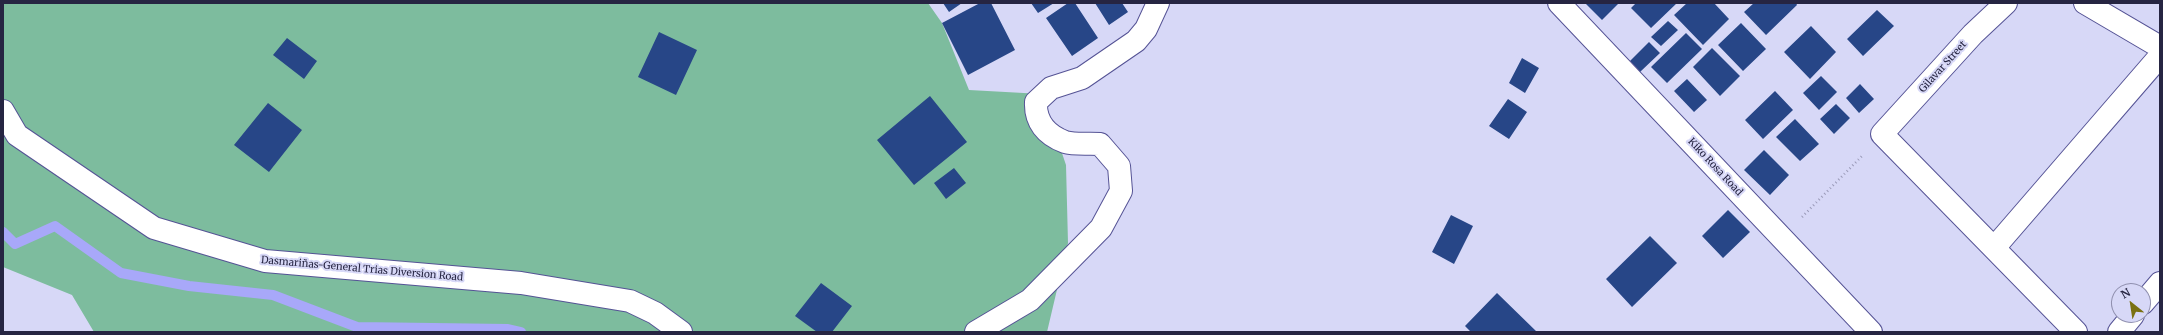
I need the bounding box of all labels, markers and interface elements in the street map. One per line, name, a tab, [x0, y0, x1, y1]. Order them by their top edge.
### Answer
street label: Gilavar Street	[1917, 39, 1969, 95]
street label: Kiko Rosa Road	[1685, 136, 1745, 198]
street label: Dasmariñas-General Trias Diversion Road	[261, 254, 463, 284]
north arrow	[2111, 283, 2151, 323]
text: N	[2118, 285, 2133, 302]

